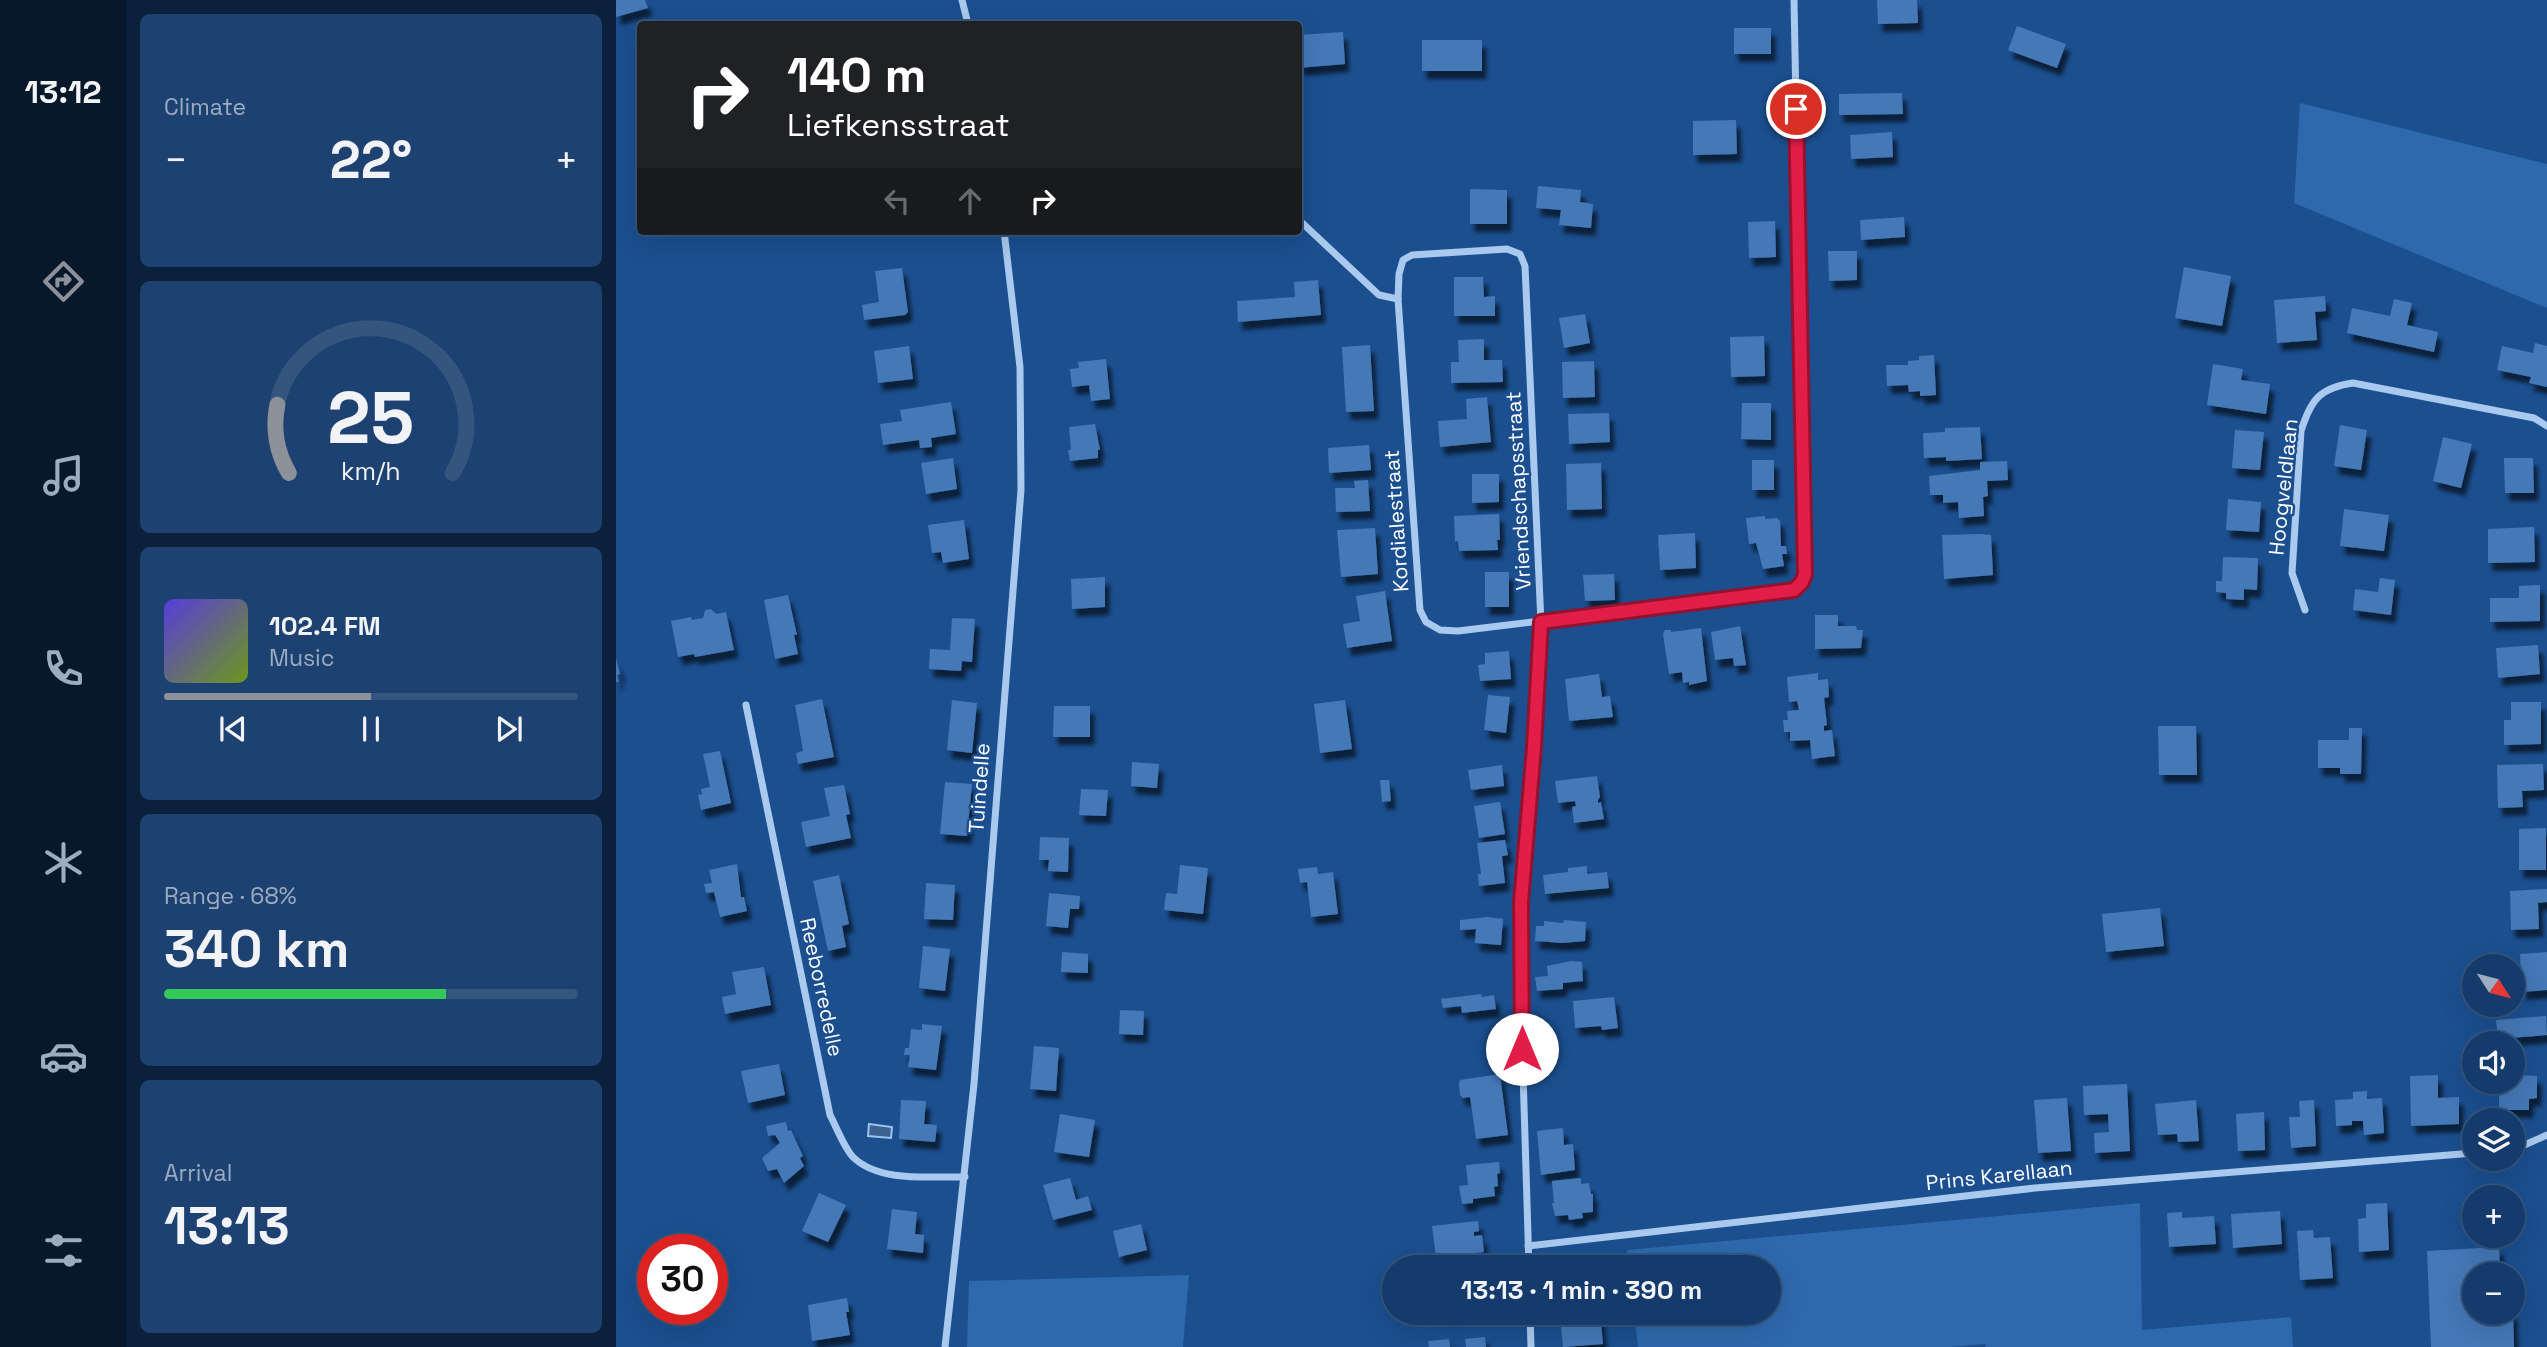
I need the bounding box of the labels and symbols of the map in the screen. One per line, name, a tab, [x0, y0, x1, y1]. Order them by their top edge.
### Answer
pin	[1766, 79, 1826, 139]
street label: Vriendschapsstraat	[1499, 391, 1537, 591]
street label: Hoogveldlaan	[2262, 417, 2304, 557]
street label: Kordialestraat	[1378, 449, 1414, 593]
street label: Tuindelle	[962, 742, 996, 834]
street label: Reeborredelle	[794, 915, 850, 1059]
north arrow	[2462, 954, 2525, 1017]
position arrow	[1485, 1012, 1559, 1086]
street label: Prins Karellaan	[1924, 1154, 2074, 1196]
speed limit sign: 30	[637, 1234, 728, 1325]

